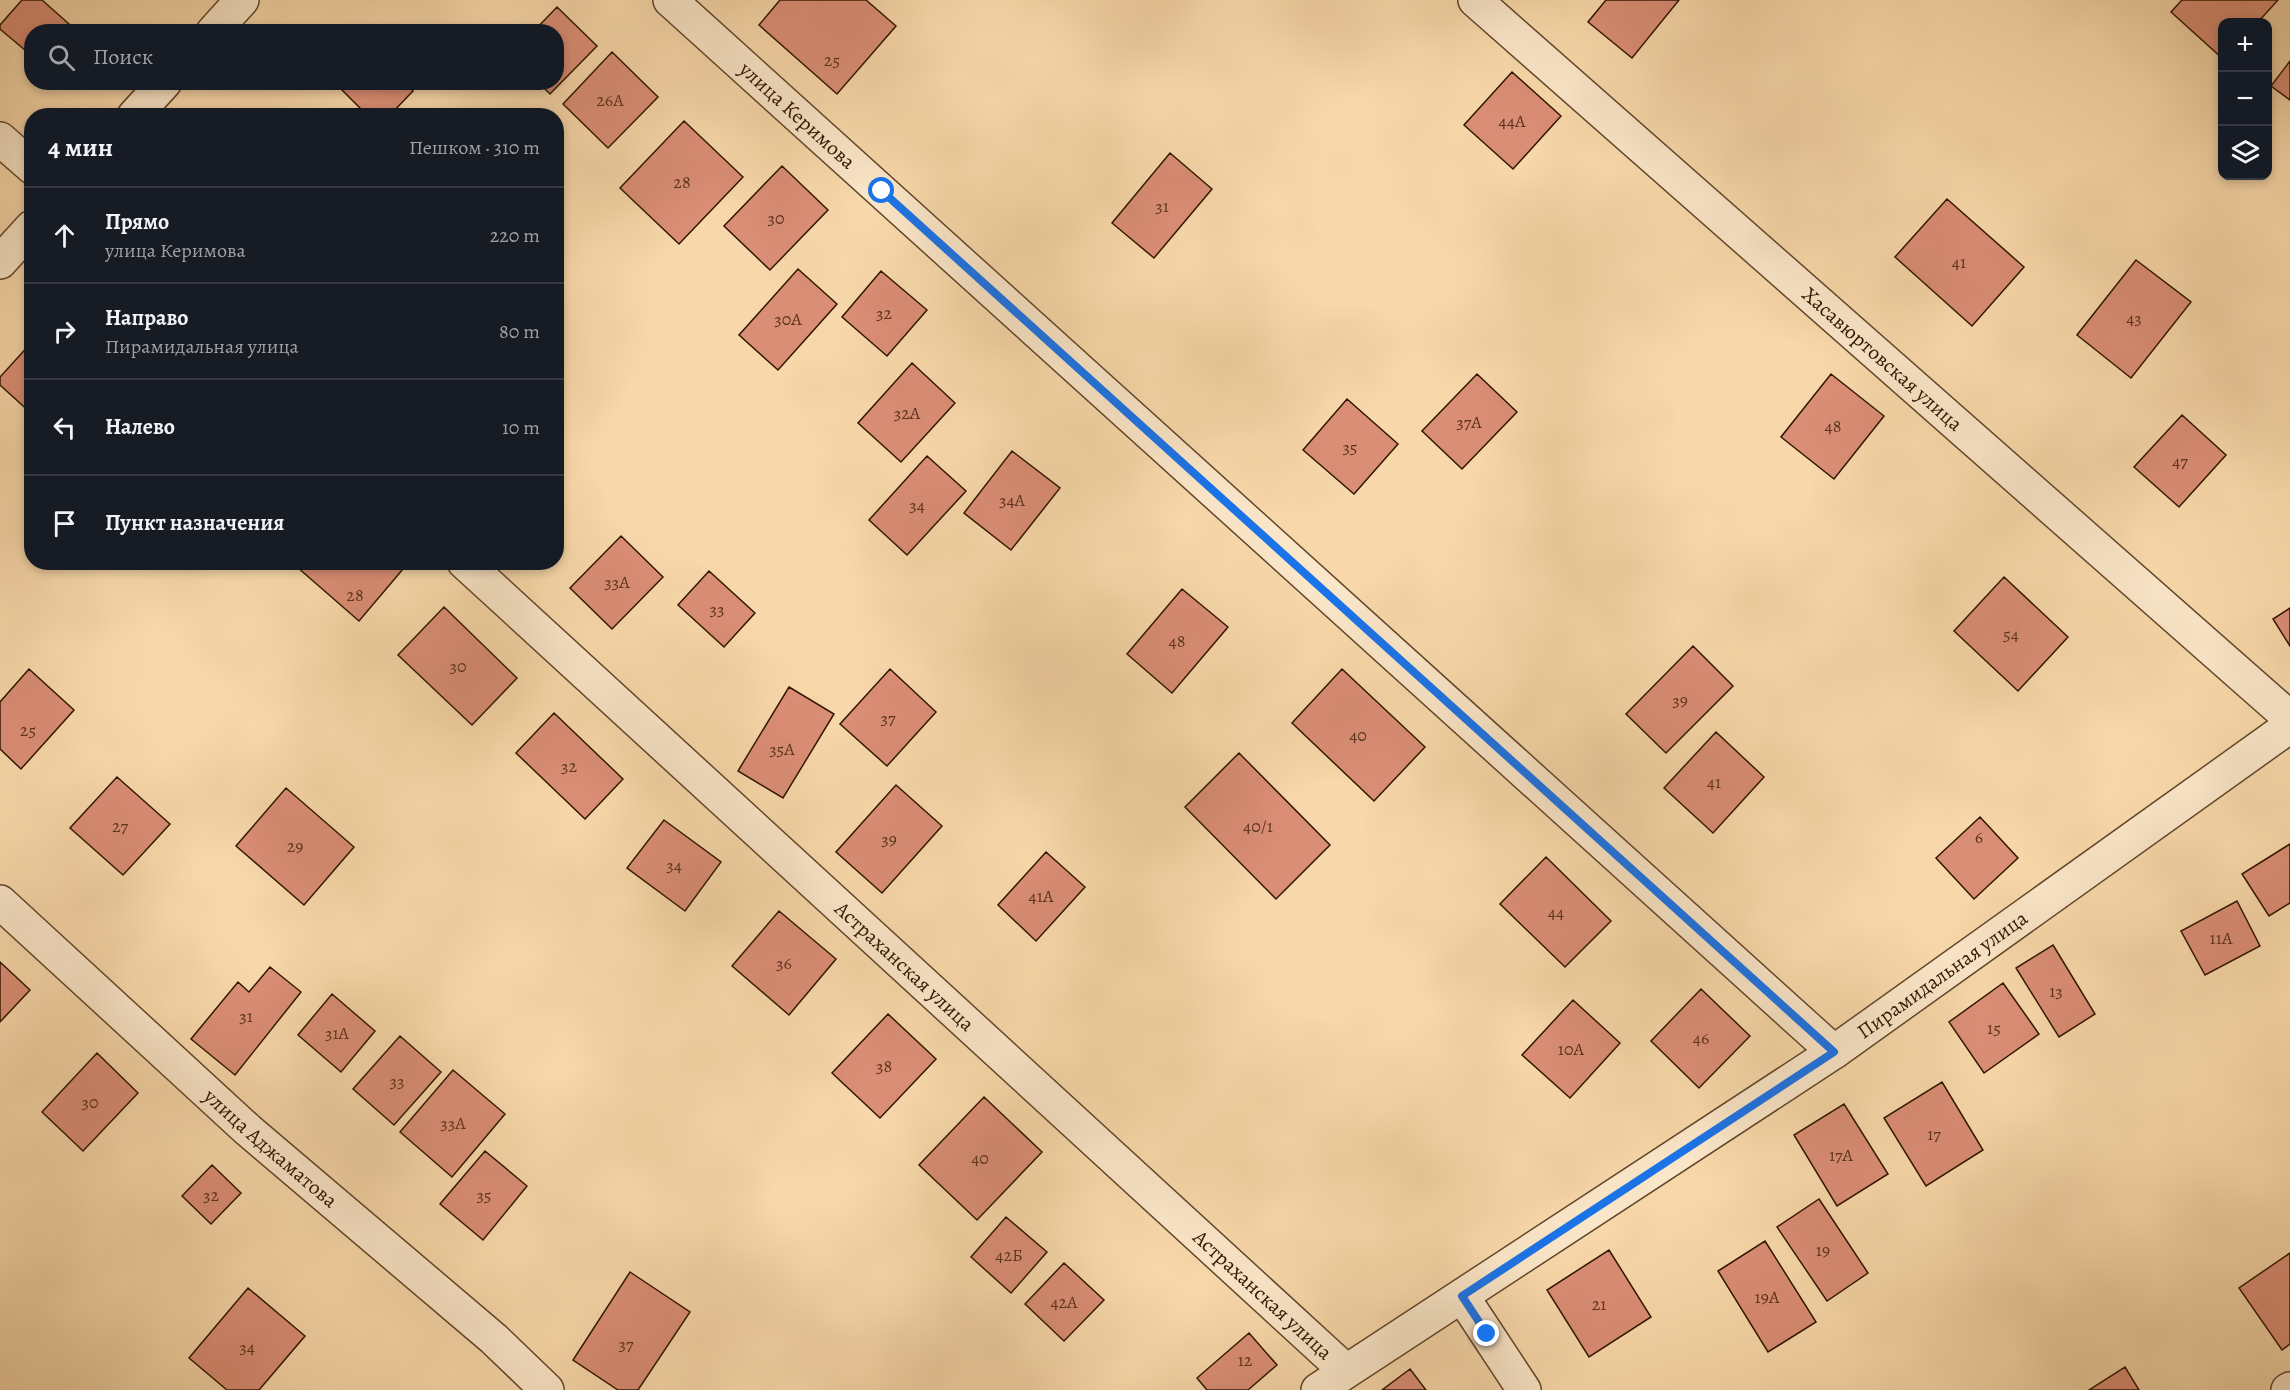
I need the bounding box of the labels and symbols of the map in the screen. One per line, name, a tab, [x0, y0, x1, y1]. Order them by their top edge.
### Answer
house number: 25	[824, 48, 840, 72]
street label: улица Керимова	[733, 55, 862, 176]
house number: 26А	[596, 88, 624, 112]
house number: 44А	[1499, 109, 1526, 133]
house number: 28	[673, 170, 691, 194]
route start	[868, 177, 894, 203]
house number: 31	[1155, 194, 1169, 218]
house number: 30	[767, 206, 785, 230]
house number: 41	[1952, 250, 1966, 274]
street label: Хасавюртовская улица	[1796, 281, 1969, 438]
house number: 32	[876, 301, 892, 325]
house number: 43	[2126, 306, 2142, 330]
house number: 30А	[774, 307, 802, 331]
house number: 32А	[894, 401, 921, 425]
house number: 37А	[1456, 410, 1482, 434]
house number: 48	[1825, 414, 1841, 438]
house number: 35	[1342, 435, 1358, 459]
house number: 47	[2172, 449, 2188, 473]
house number: 34А	[999, 488, 1026, 512]
house number: 34	[909, 493, 925, 517]
house number: 33А	[604, 570, 630, 594]
house number: 28	[346, 583, 364, 607]
house number: 33	[710, 597, 724, 621]
house number: 54	[2003, 622, 2019, 646]
house number: 48	[1169, 629, 1185, 653]
house number: 30	[449, 654, 467, 678]
house number: 39	[1672, 688, 1688, 712]
house number: 37	[880, 706, 896, 730]
house number: 25	[20, 718, 36, 742]
house number: 40	[1349, 723, 1367, 747]
house number: 35А	[769, 737, 795, 761]
house number: 32	[561, 754, 577, 778]
house number: 41	[1707, 770, 1721, 794]
house number: 27	[112, 814, 128, 838]
house number: 40/1	[1243, 814, 1273, 838]
house number: 6	[1975, 825, 1983, 849]
house number: 39	[881, 827, 897, 851]
house number: 29	[287, 834, 303, 858]
house number: 34	[666, 853, 682, 877]
house number: 41А	[1029, 884, 1054, 908]
street label: Астраханская улица	[828, 894, 981, 1038]
house number: 44	[1548, 900, 1564, 924]
street label: Пирамидальная улица	[1851, 904, 2034, 1045]
house number: 11А	[2210, 926, 2233, 950]
house number: 36	[776, 951, 792, 975]
house number: 13	[2049, 979, 2063, 1003]
house number: 31	[239, 1004, 253, 1028]
house number: 15	[1987, 1016, 2001, 1040]
house number: 31А	[325, 1021, 350, 1045]
house number: 46	[1693, 1026, 1709, 1050]
house number: 10А	[1558, 1037, 1585, 1061]
house number: 38	[876, 1054, 892, 1078]
house number: 33	[390, 1069, 404, 1093]
street label: улица Аджаматова	[197, 1082, 344, 1214]
house number: 30	[81, 1090, 99, 1114]
house number: 33А	[440, 1111, 466, 1135]
house number: 17	[1927, 1122, 1941, 1146]
house number: 17А	[1829, 1143, 1854, 1167]
house number: 40	[971, 1146, 989, 1170]
house number: 32	[203, 1183, 219, 1207]
house number: 35	[476, 1183, 492, 1207]
street label: Астраханская улица	[1186, 1223, 1339, 1366]
house number: 19	[1816, 1238, 1830, 1262]
house number: 42Б	[995, 1243, 1023, 1267]
house number: 19А	[1755, 1285, 1780, 1309]
house number: 42А	[1050, 1290, 1078, 1314]
house number: 21	[1592, 1292, 1606, 1316]
route end	[1473, 1320, 1499, 1346]
house number: 37	[618, 1332, 634, 1356]
house number: 34	[239, 1335, 255, 1359]
house number: 12	[1238, 1348, 1253, 1372]

